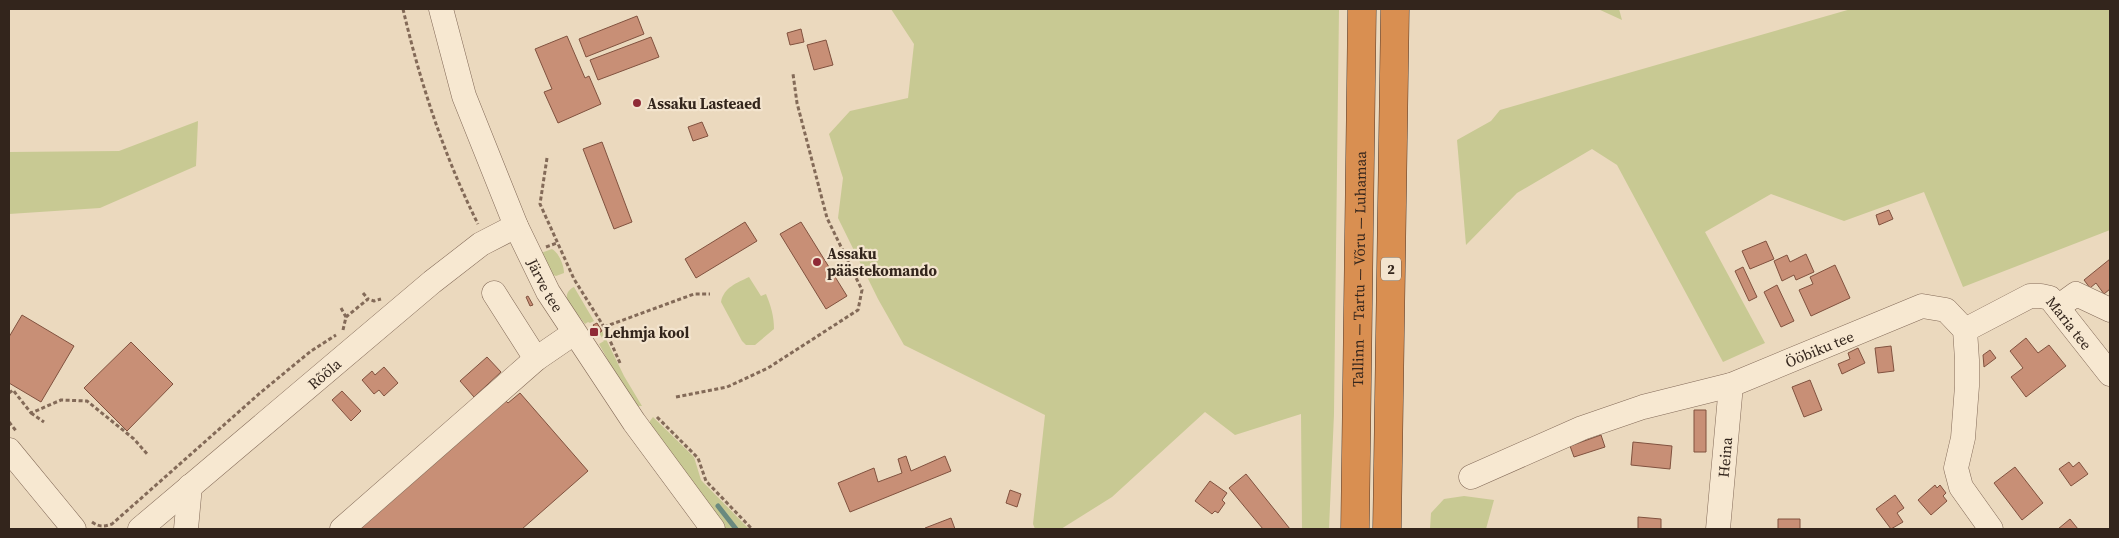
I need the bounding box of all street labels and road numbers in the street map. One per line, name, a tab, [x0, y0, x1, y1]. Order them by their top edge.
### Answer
street label: Tallinn — Tartu — Võru — Luhamaa	[1346, 151, 1371, 387]
street label: Järve tee	[522, 254, 569, 316]
road number: 2	[1381, 258, 1401, 280]
street label: Maria tee	[2042, 291, 2097, 354]
street label: Ööbiku tee	[1782, 325, 1857, 372]
street label: Rõõla	[303, 353, 346, 394]
street label: Heina	[1712, 436, 1737, 478]

